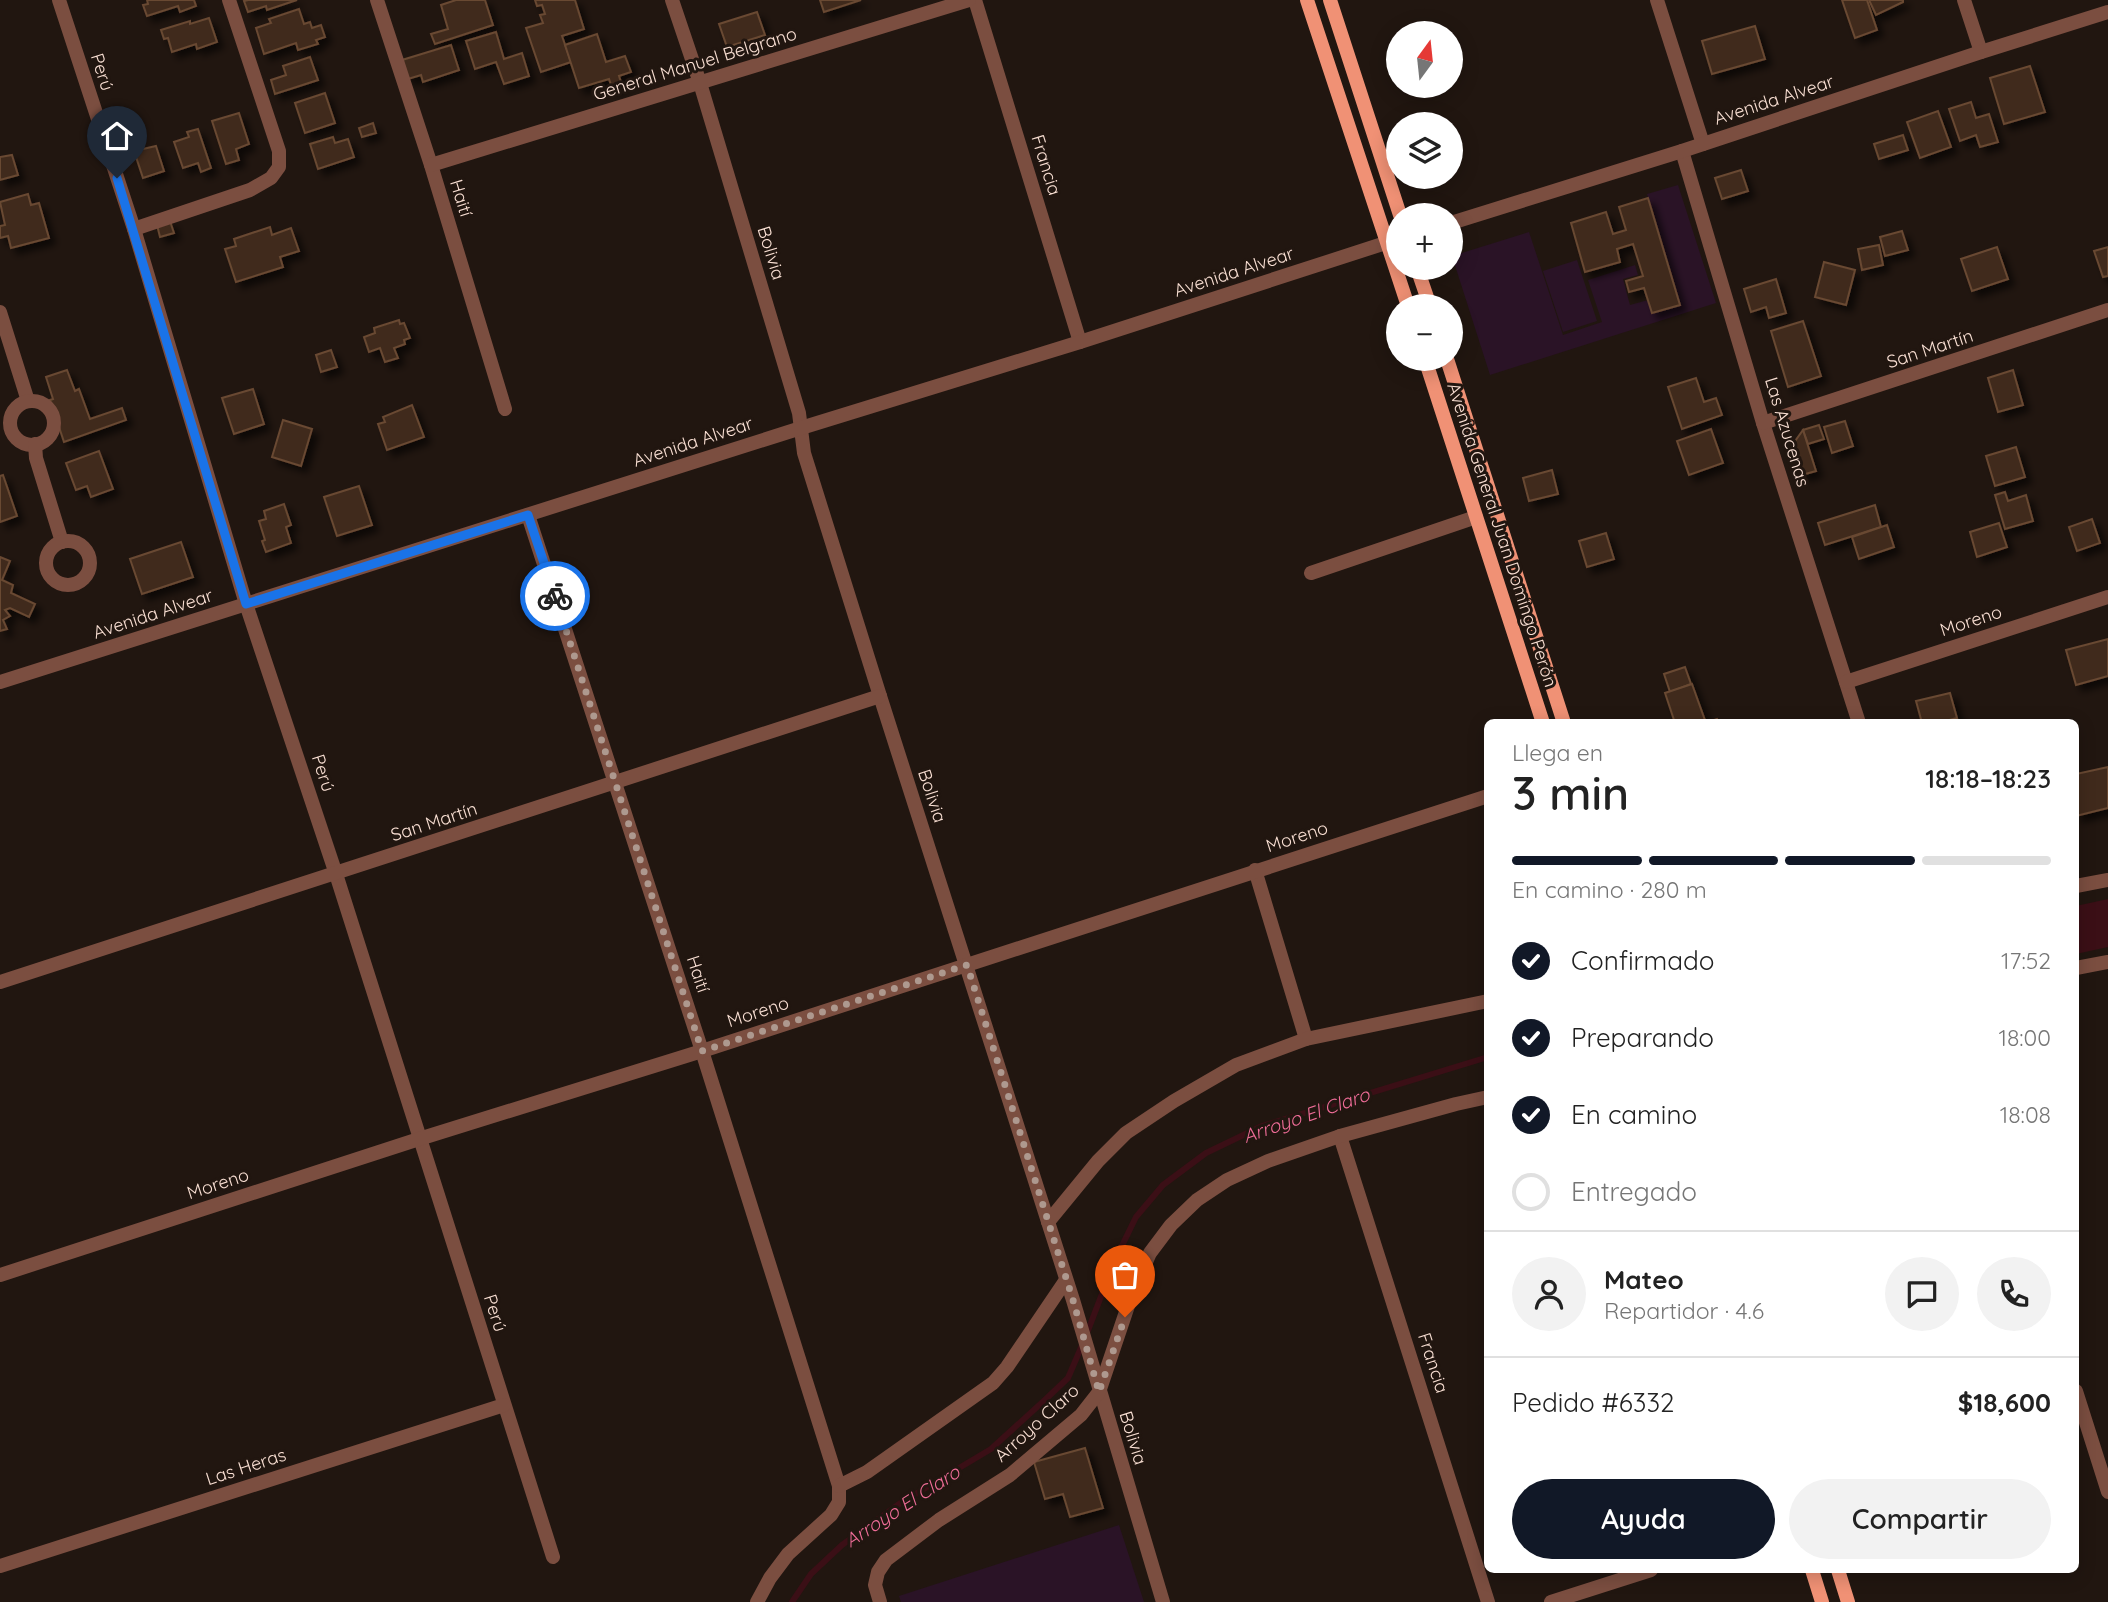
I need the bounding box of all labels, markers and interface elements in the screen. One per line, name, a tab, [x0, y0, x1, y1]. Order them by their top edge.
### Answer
north arrow	[1386, 21, 1463, 98]
map controls	[1386, 21, 1463, 371]
street label: General Manuel Belgrano	[590, 22, 799, 105]
street label: Perú	[86, 50, 119, 93]
street label: Avenida Alvear	[1711, 69, 1837, 130]
pin	[87, 106, 147, 178]
button: layers	[1386, 112, 1463, 189]
icon: home	[98, 117, 136, 155]
street label: Francia	[1026, 132, 1067, 198]
street label: Haití	[445, 176, 478, 219]
button: +	[1386, 203, 1463, 280]
street label: Bolivia	[752, 223, 790, 282]
street label: Avenida Alvear	[1171, 241, 1297, 302]
button: −	[1386, 294, 1463, 371]
street label: San Martín	[1884, 324, 1976, 373]
street label: Las Azucenas	[1760, 374, 1815, 490]
street label: Avenida General Juan Domingo Perón	[1442, 380, 1563, 690]
street label: Avenida Alvear	[630, 411, 756, 472]
courier	[520, 561, 590, 631]
icon: bike	[536, 577, 574, 615]
street label: Avenida Alvear	[90, 583, 216, 644]
street label: Moreno	[1937, 600, 2005, 641]
text: Llega en	[1512, 738, 1603, 767]
street label: Perú	[307, 751, 340, 794]
text: 18:18–18:23	[1925, 762, 2051, 795]
text: 3 min	[1512, 764, 1629, 822]
street label: Bolivia	[913, 766, 952, 825]
street label: San Martín	[388, 797, 480, 846]
street label: Moreno	[1263, 816, 1331, 857]
text: En camino · 280 m	[1512, 875, 1707, 904]
icon: check	[1512, 942, 1550, 980]
text: Confirmado	[1571, 944, 1715, 977]
text: 17:52	[2001, 946, 2051, 975]
street label: Haití	[682, 952, 715, 995]
street label: Moreno	[724, 991, 792, 1032]
icon: check	[1512, 1019, 1550, 1057]
text: Preparando	[1571, 1021, 1714, 1054]
text: 18:00	[1998, 1023, 2051, 1052]
water label: Arroyo El Claro	[1240, 1082, 1374, 1148]
icon: check	[1512, 1096, 1550, 1134]
text: En camino	[1571, 1098, 1697, 1131]
text: 18:08	[2000, 1100, 2051, 1129]
street label: Moreno	[184, 1163, 252, 1204]
text: Entregado	[1571, 1175, 1697, 1208]
pin	[1095, 1245, 1155, 1317]
icon: bag	[1106, 1256, 1144, 1294]
button: person	[1512, 1257, 1586, 1331]
button: chat	[1885, 1257, 1959, 1331]
button: phone	[1977, 1257, 2051, 1331]
text: Mateo	[1604, 1263, 1684, 1296]
street label: Perú	[479, 1291, 512, 1334]
text: Repartidor · 4.6	[1604, 1296, 1764, 1325]
street label: Francia	[1413, 1330, 1454, 1396]
street label: Arroyo Claro	[990, 1379, 1084, 1467]
text: Pedido #6332	[1512, 1386, 1674, 1419]
text: $18,600	[1958, 1386, 2051, 1419]
street label: Bolivia	[1114, 1408, 1152, 1467]
street label: Las Heras	[203, 1443, 289, 1490]
water label: Arroyo El Claro	[840, 1459, 965, 1552]
button: Ayuda	[1512, 1479, 1775, 1559]
button: Compartir	[1789, 1479, 2051, 1559]

